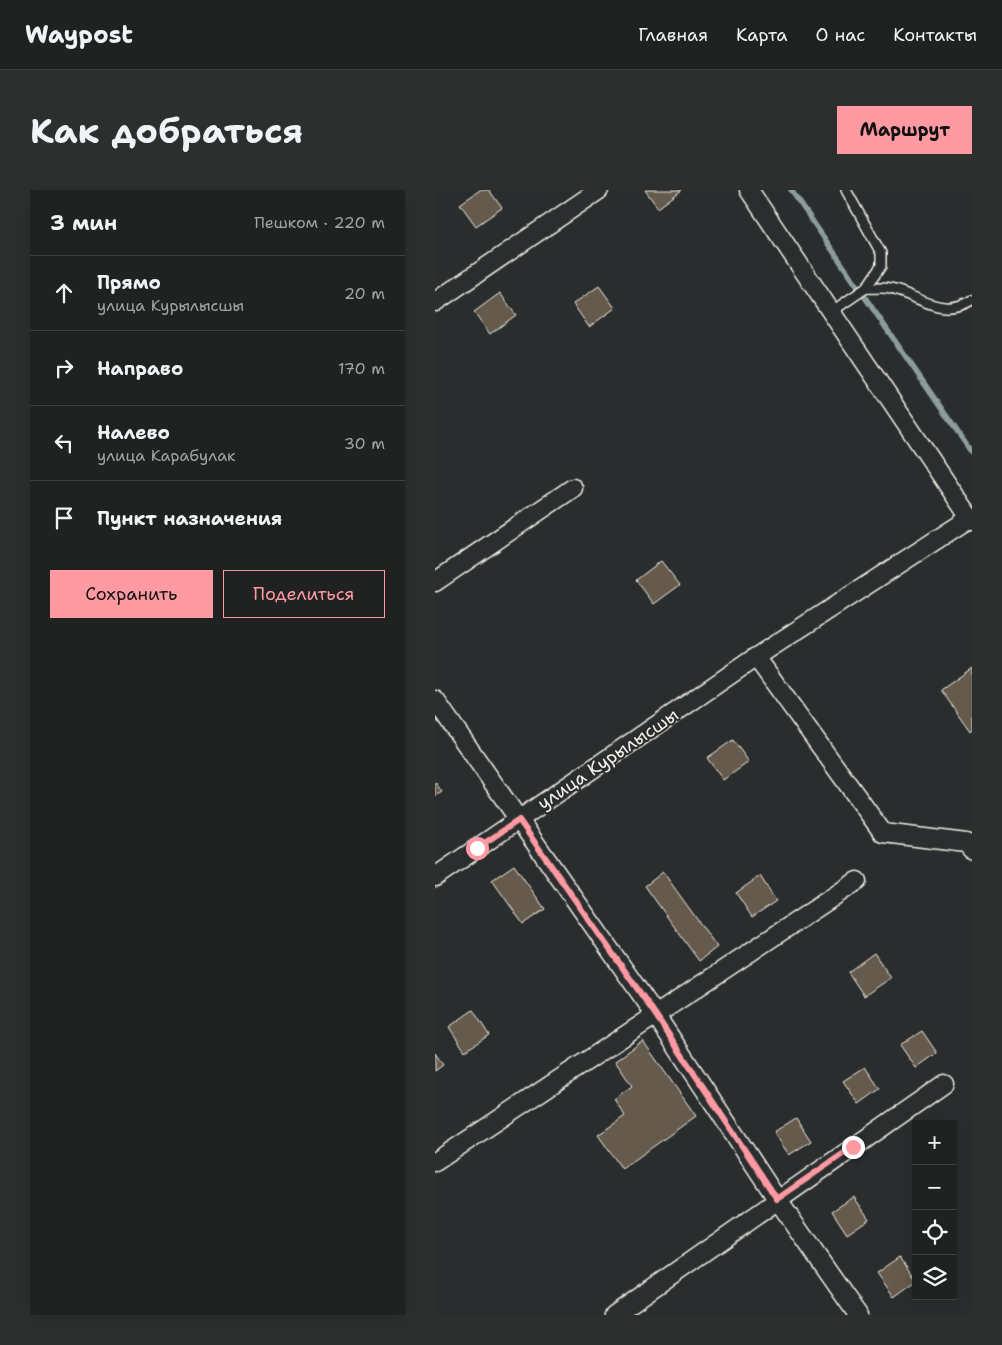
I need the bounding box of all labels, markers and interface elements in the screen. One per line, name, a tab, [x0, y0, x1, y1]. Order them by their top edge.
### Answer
text: Waypost	[25, 19, 133, 51]
text: Главная	[638, 23, 708, 47]
text: Карта	[736, 23, 788, 47]
text: О нас	[816, 23, 865, 47]
text: Контакты	[893, 23, 977, 47]
button: Маршрут	[837, 106, 972, 154]
text: Как добраться	[30, 107, 303, 154]
text: 3 мин	[50, 209, 117, 237]
text: Пешком · 220 m	[254, 212, 385, 233]
text: Прямо	[97, 270, 161, 295]
icon: ahead	[50, 279, 78, 307]
text: 20 m	[344, 283, 385, 304]
text: улица Курылысшы	[97, 295, 244, 316]
icon: right	[50, 354, 78, 382]
text: Направо	[97, 356, 183, 381]
text: 170 m	[338, 358, 385, 379]
text: Налево	[97, 420, 170, 445]
icon: left	[50, 429, 78, 457]
text: 30 m	[344, 433, 385, 454]
text: улица Карабулак	[97, 445, 236, 466]
icon: arrive	[50, 504, 78, 532]
text: Пункт назначения	[97, 506, 282, 531]
button: Сохранить	[50, 570, 213, 618]
button: Поделиться	[223, 570, 385, 618]
street label: улица Курылысшы	[533, 703, 683, 815]
route start	[466, 837, 489, 860]
map controls	[912, 1120, 957, 1300]
button: +	[912, 1120, 957, 1165]
route end	[842, 1136, 865, 1159]
button: −	[912, 1165, 957, 1210]
button: locate	[912, 1210, 957, 1255]
button: layers	[912, 1255, 957, 1300]

